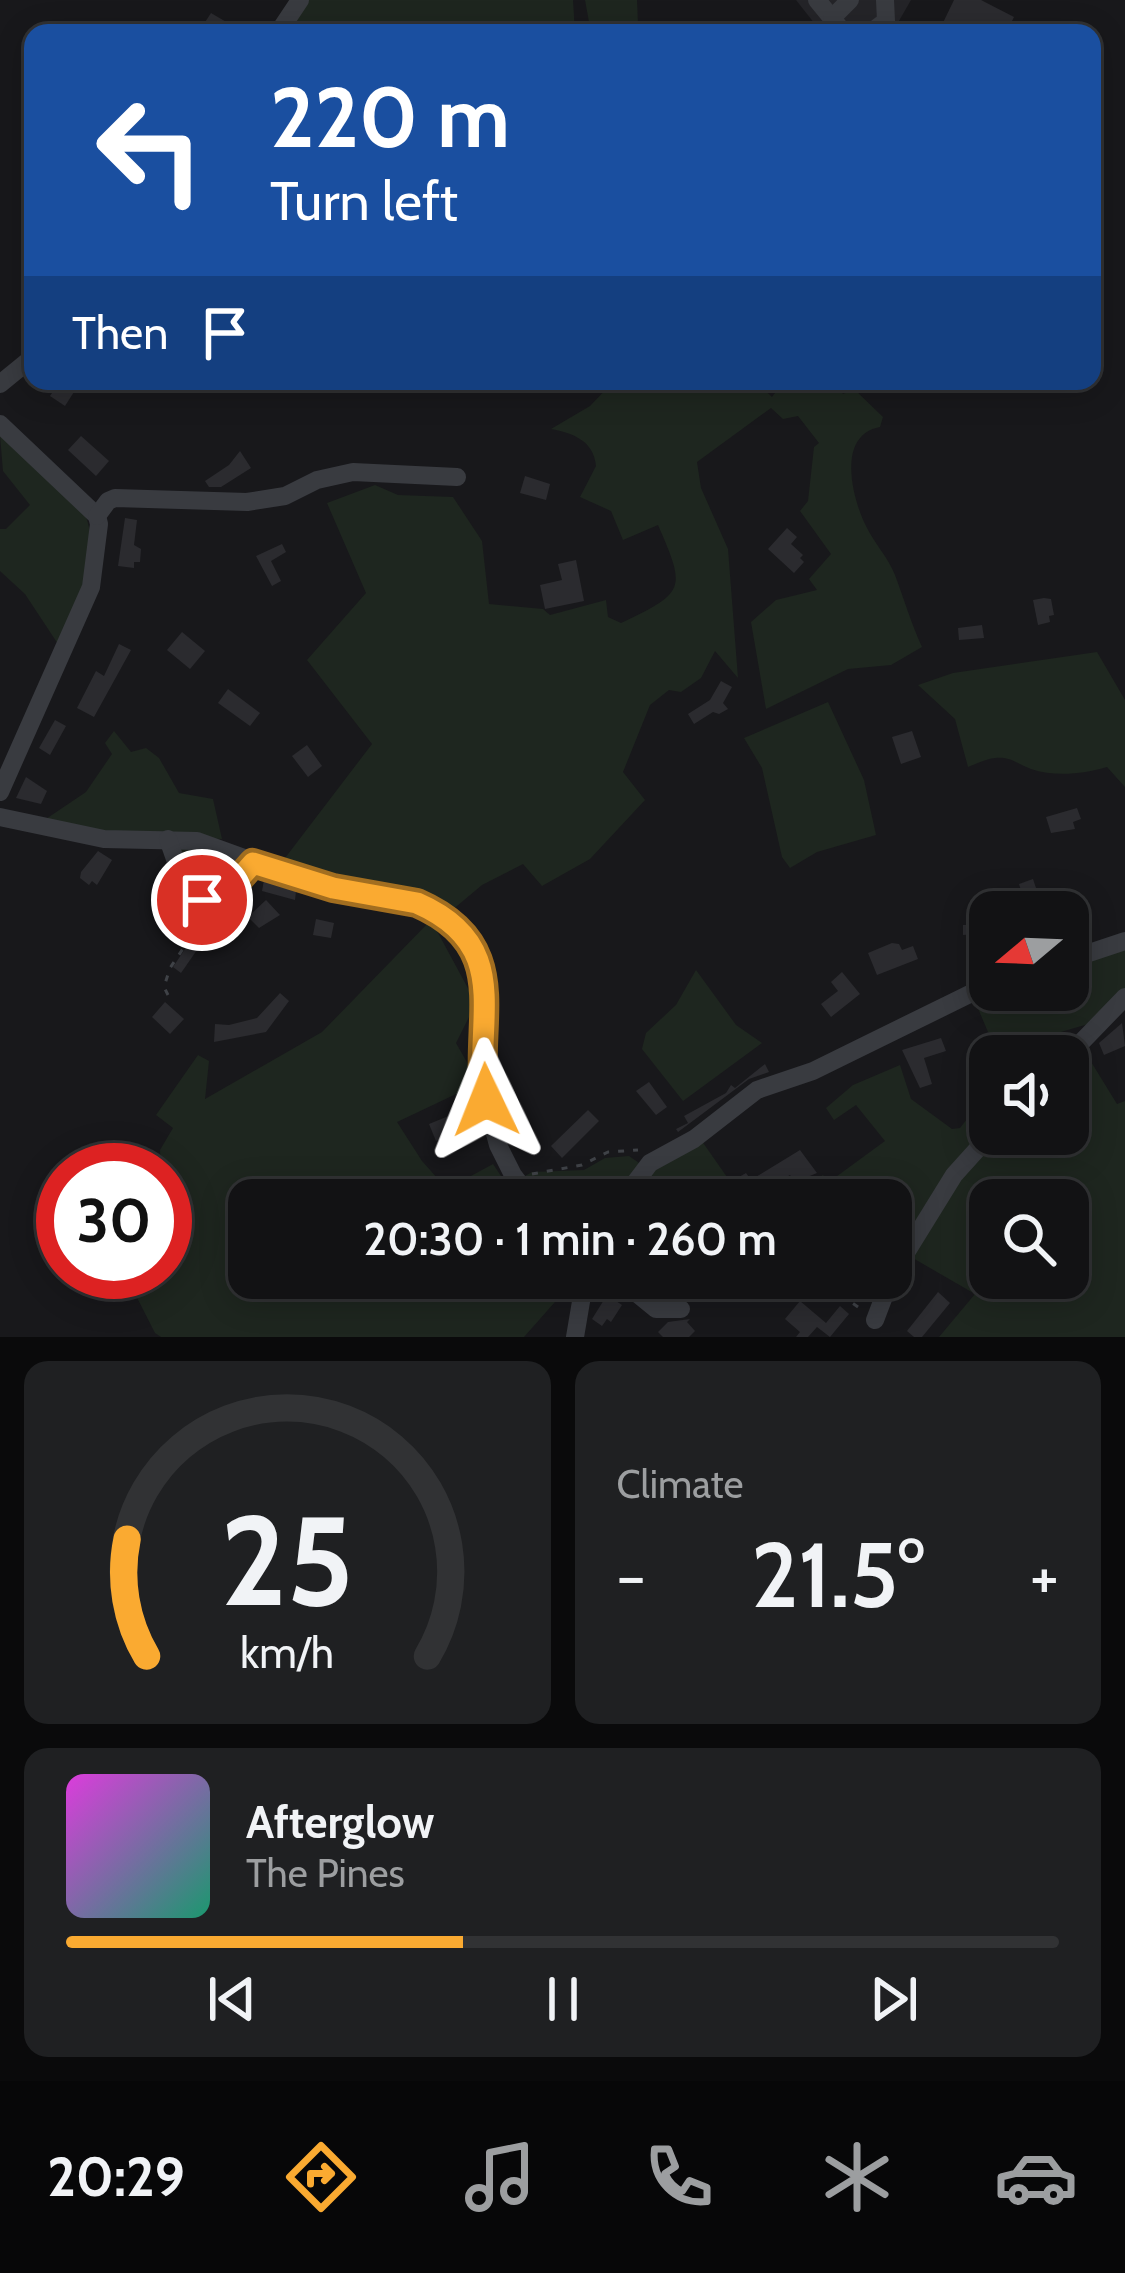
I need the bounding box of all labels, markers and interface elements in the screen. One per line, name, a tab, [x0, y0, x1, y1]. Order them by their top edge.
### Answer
text: 220 m	[270, 66, 510, 168]
icon: left	[72, 72, 228, 228]
text: Turn left	[270, 168, 458, 234]
icon: arrive	[192, 300, 258, 366]
text: Then	[72, 306, 168, 360]
pin	[151, 849, 253, 951]
icon: arrive	[169, 867, 235, 933]
north arrow	[969, 891, 1089, 1011]
map controls	[969, 891, 1089, 1299]
button: sound	[969, 1035, 1089, 1155]
position arrow	[423, 1037, 549, 1163]
speed limit sign: 30	[36, 1143, 192, 1299]
button: search	[969, 1179, 1089, 1299]
text: 20:30 · 1 min · 260 m	[363, 1212, 777, 1266]
text: Climate	[617, 1460, 743, 1508]
text: 25	[221, 1485, 354, 1636]
text: 21.5°	[751, 1520, 924, 1630]
text: −	[617, 1535, 646, 1616]
text: +	[1030, 1535, 1059, 1616]
text: km/h	[240, 1626, 334, 1678]
text: Afterglow	[246, 1795, 434, 1849]
text: The Pines	[246, 1849, 405, 1897]
icon: previous	[199, 1966, 265, 2032]
icon: pause	[530, 1966, 596, 2032]
icon: next	[861, 1966, 927, 2032]
icon: directions	[279, 2135, 363, 2219]
icon: music	[458, 2135, 542, 2219]
icon: phone	[637, 2135, 721, 2219]
icon: climate	[815, 2135, 899, 2219]
icon: car	[994, 2135, 1078, 2219]
text: 20:29	[47, 2144, 185, 2210]

